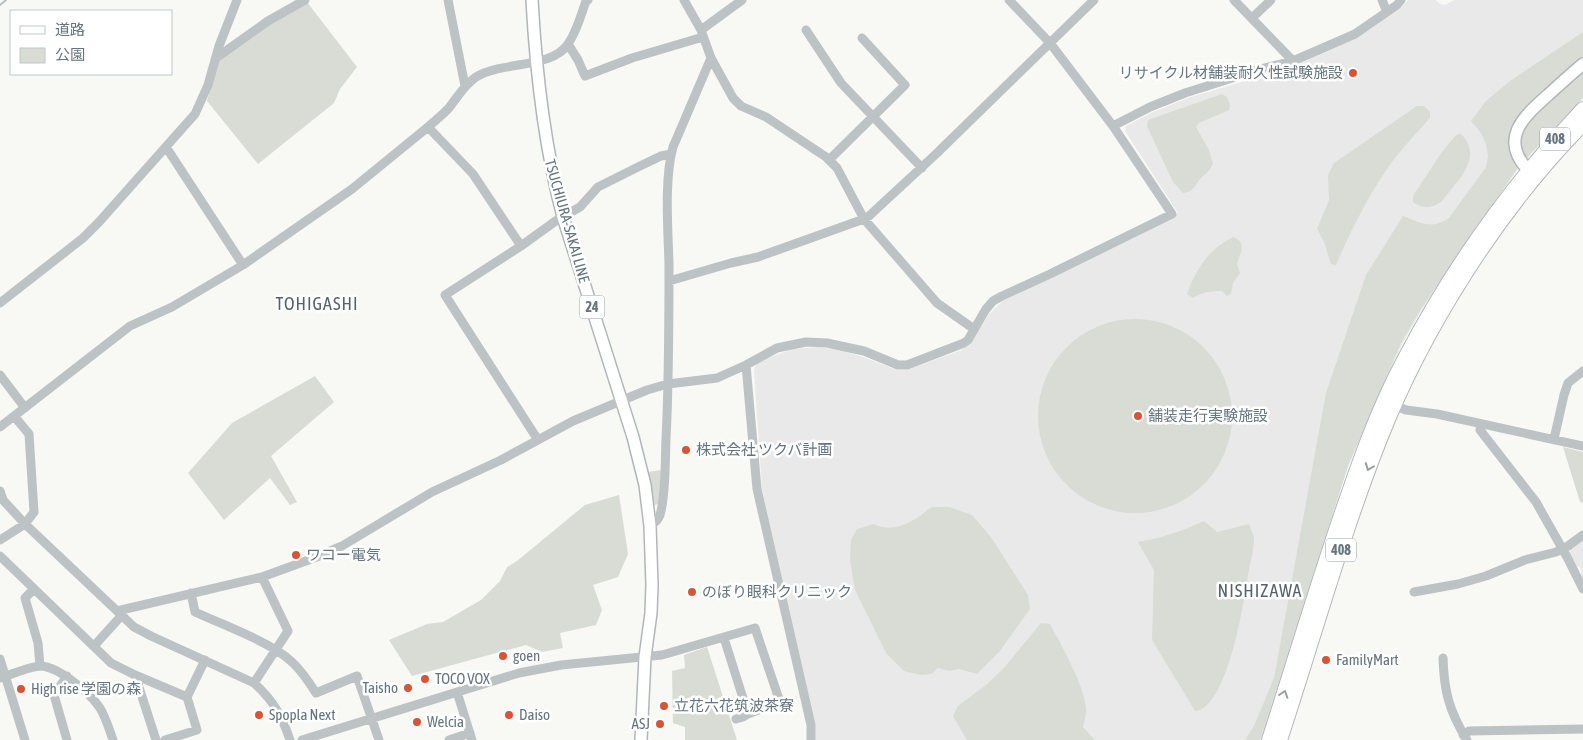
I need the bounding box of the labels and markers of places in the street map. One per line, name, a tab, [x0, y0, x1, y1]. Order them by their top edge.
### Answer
place label: リサイクル材舗装耐久性試験施設	[1119, 64, 1343, 81]
marker: リサイクル材舗装耐久性試験施設	[1347, 67, 1359, 79]
place label: 舗装走行実験施設	[1148, 407, 1268, 424]
marker: 舗装走行実験施設	[1132, 410, 1144, 422]
place label: 株式会社 ツクバ計画	[696, 441, 832, 458]
marker: 株式会社 ツクバ計画	[680, 444, 692, 456]
place label: ワコー電気	[306, 546, 381, 563]
marker: ワコー電気	[290, 549, 302, 561]
place label: のぼり眼科クリニック	[702, 583, 852, 600]
marker: のぼり眼科クリニック	[686, 586, 698, 598]
place label: goen	[513, 647, 540, 664]
marker: goen	[497, 650, 509, 662]
place label: FamilyMart	[1336, 651, 1399, 668]
marker: FamilyMart	[1320, 654, 1332, 666]
place label: TOCO VOX	[435, 670, 490, 687]
marker: TOCO VOX	[419, 673, 431, 685]
place label: Taisho	[362, 679, 398, 696]
place label: High rise 学園の森	[31, 680, 141, 697]
marker: Taisho	[402, 682, 414, 694]
marker: High rise 学園の森	[15, 683, 27, 695]
place label: 立花六花筑波茶寮	[674, 697, 794, 714]
marker: 立花六花筑波茶寮	[658, 700, 670, 712]
place label: Spopla Next	[269, 706, 335, 723]
place label: Daiso	[519, 706, 550, 723]
marker: Spopla Next	[253, 709, 265, 721]
marker: Daiso	[503, 709, 515, 721]
place label: Welcia	[427, 713, 464, 730]
place label: ASJ	[632, 715, 650, 732]
marker: Welcia	[411, 716, 423, 728]
marker: ASJ	[654, 718, 666, 730]

